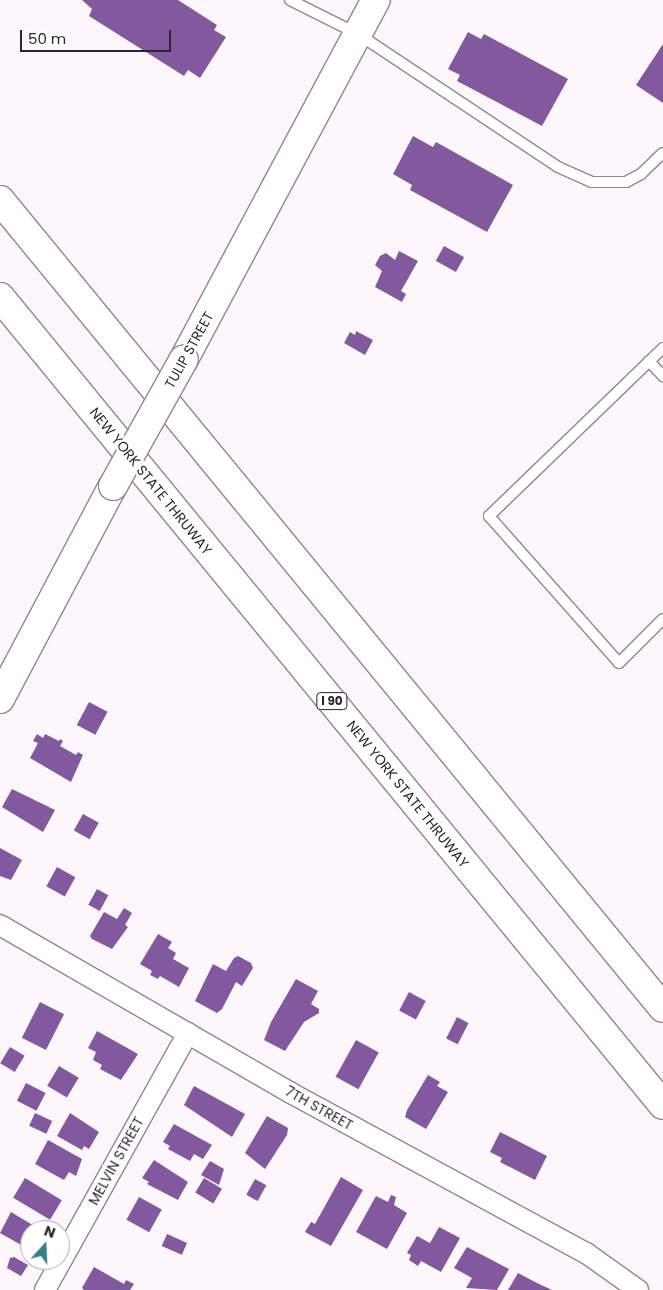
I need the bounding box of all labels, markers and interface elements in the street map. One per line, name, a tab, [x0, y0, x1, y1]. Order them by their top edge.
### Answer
scale bar	[22, 20, 174, 52]
text: 50 m	[28, 28, 66, 49]
street label: TULIP STREET	[161, 309, 217, 391]
street label: NEW YORK STATE THRUWAY	[86, 404, 216, 558]
road number: I 90	[316, 691, 348, 710]
street label: NEW YORK STATE THRUWAY	[343, 717, 473, 871]
street label: 7TH STREET	[282, 1083, 356, 1133]
street label: MELVIN STREET	[85, 1114, 147, 1208]
north arrow	[20, 1220, 70, 1270]
text: N	[41, 1221, 58, 1243]

